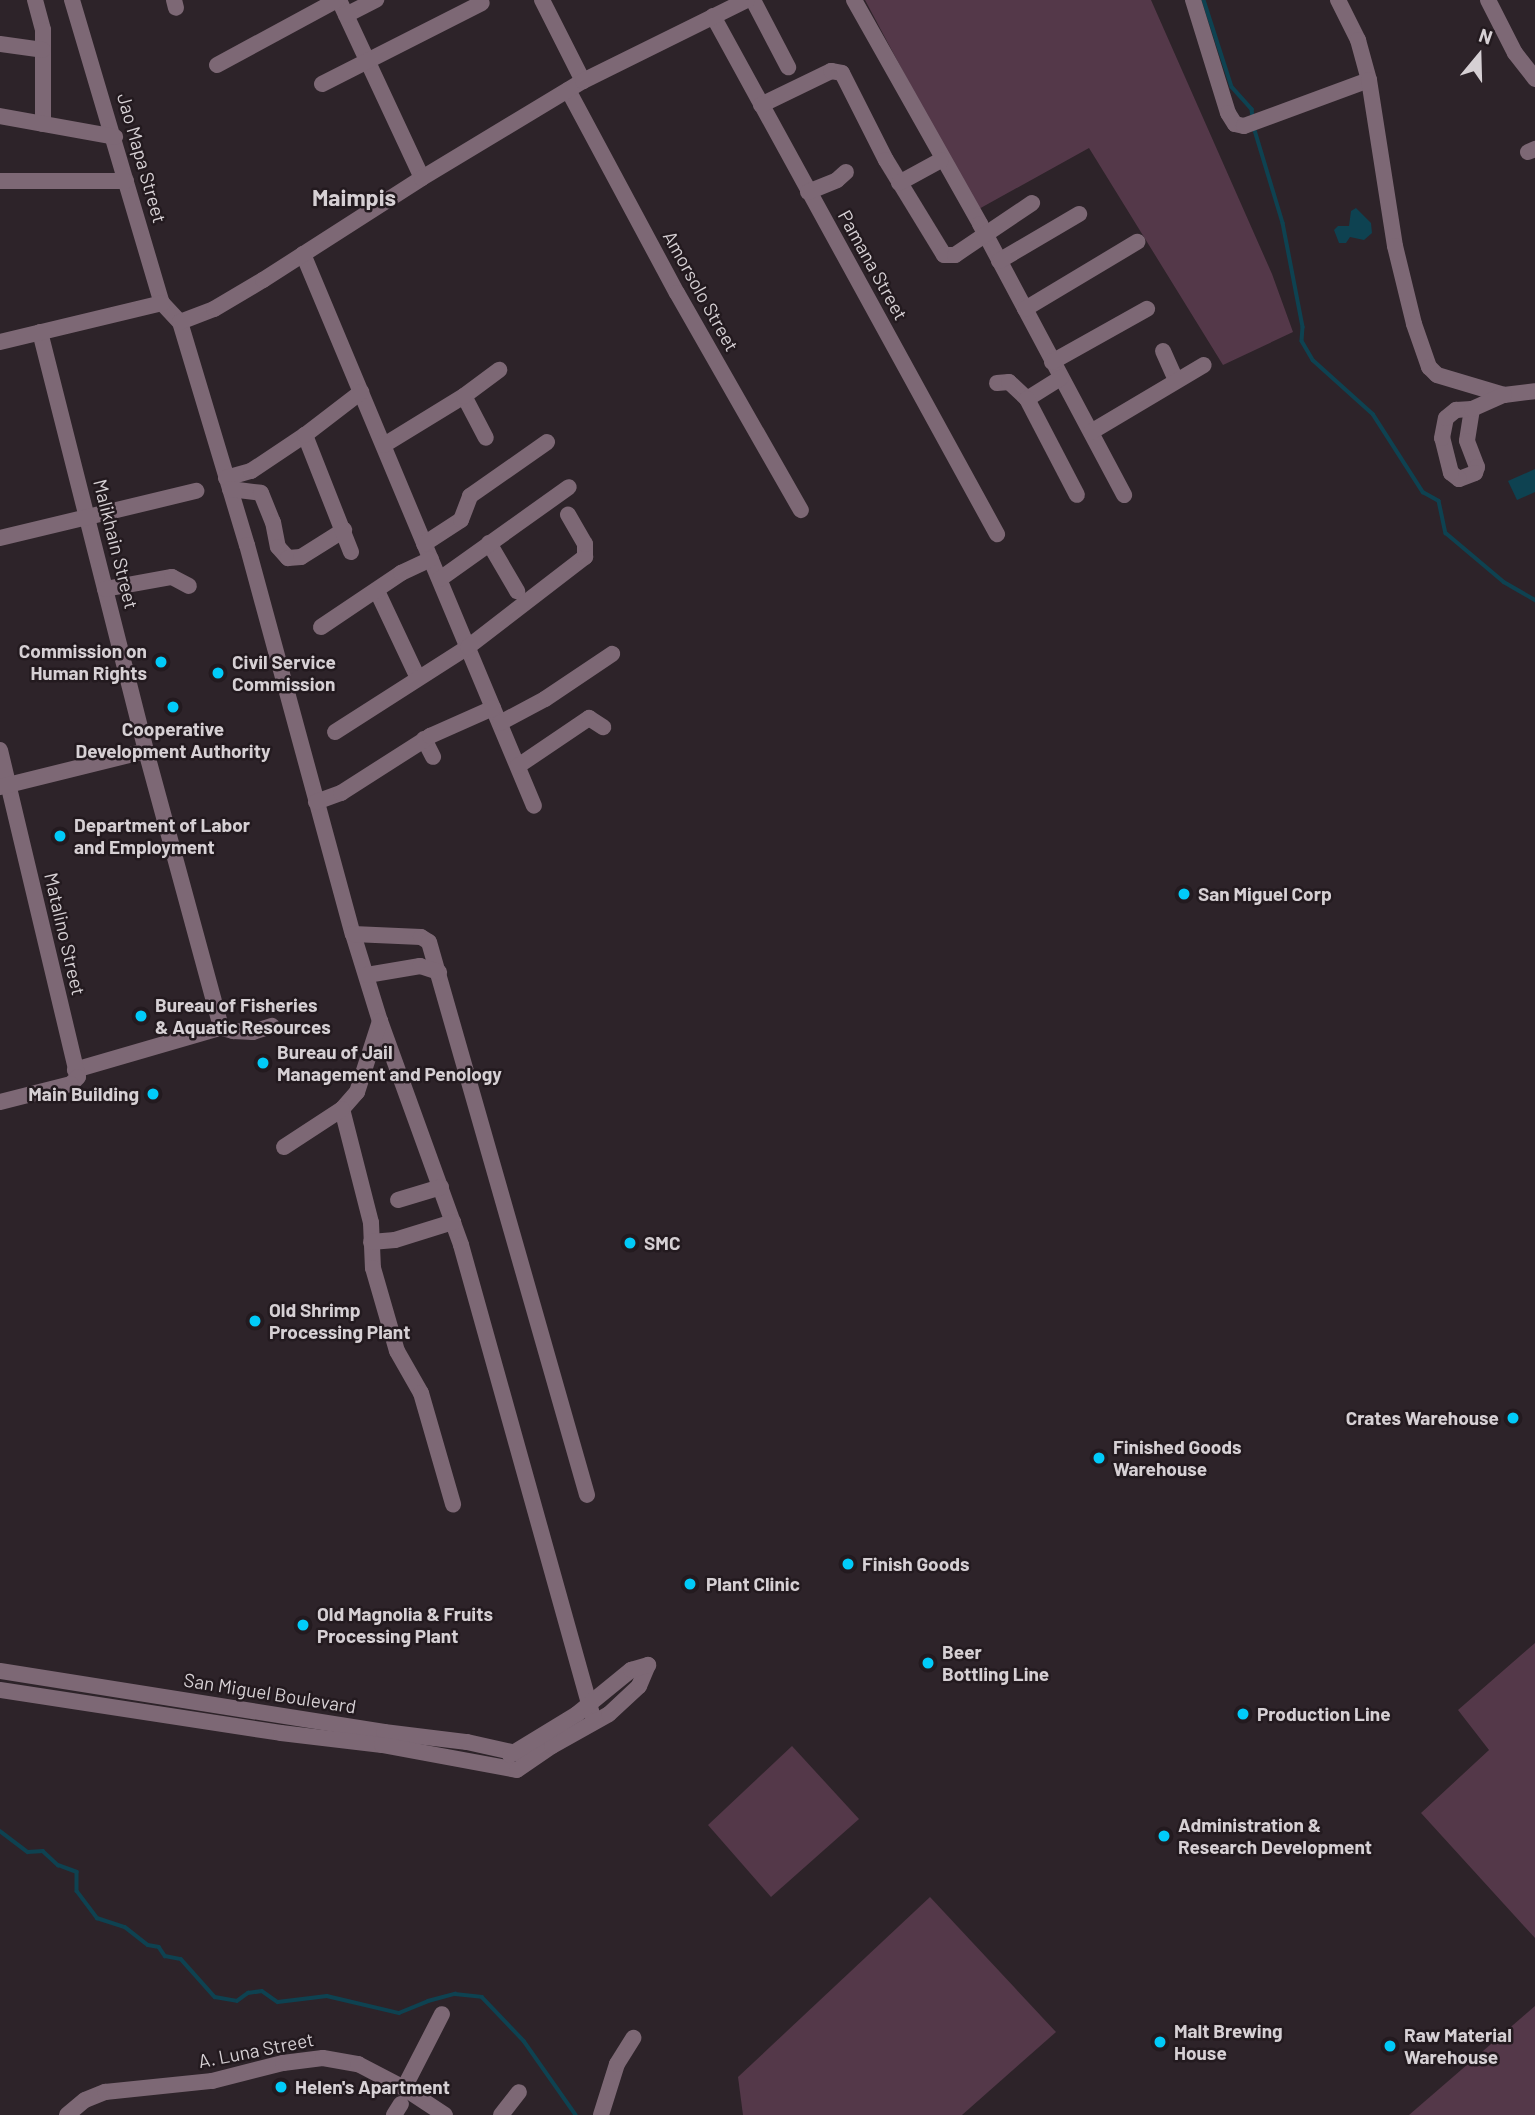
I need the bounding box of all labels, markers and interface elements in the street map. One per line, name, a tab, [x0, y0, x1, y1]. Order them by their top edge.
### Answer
north arrow	[1444, 21, 1514, 91]
text: N	[1476, 23, 1496, 49]
street label: Jao Mapa Street	[113, 90, 171, 226]
district label: Maimpis	[312, 183, 396, 211]
street label: Pamana Street	[833, 206, 913, 324]
street label: Amorsolo Street	[658, 227, 744, 355]
street label: Malikhain Street	[89, 477, 143, 611]
place label: Commission on Human Rights	[19, 640, 147, 684]
place label: Civil Service Commission	[232, 651, 336, 695]
marker: Commission on Human Rights	[153, 654, 169, 670]
marker: Civil Service Commission	[210, 665, 226, 681]
marker: Cooperative Development Authority	[165, 699, 181, 715]
place label: Cooperative Development Authority	[76, 718, 270, 762]
place label: Department of Labor and Employment	[74, 814, 250, 858]
marker: Department of Labor and Employment	[52, 828, 68, 844]
street label: Matalino Street	[40, 870, 90, 998]
place label: San Miguel Corp	[1198, 883, 1332, 905]
marker: San Miguel Corp	[1176, 886, 1192, 902]
place label: Bureau of Fisheries & Aquatic Resources	[155, 994, 331, 1038]
marker: Bureau of Fisheries & Aquatic Resources	[133, 1008, 149, 1024]
place label: Bureau of Jail Management and Penology	[277, 1041, 502, 1085]
marker: Bureau of Jail Management and Penology	[255, 1055, 271, 1071]
place label: Main Building	[28, 1083, 139, 1105]
marker: Main Building	[145, 1086, 161, 1102]
place label: SMC	[644, 1232, 680, 1254]
marker: SMC	[622, 1235, 638, 1251]
place label: Old Shrimp Processing Plant	[269, 1299, 410, 1343]
marker: Old Shrimp Processing Plant	[247, 1313, 263, 1329]
place label: Crates Warehouse	[1346, 1407, 1499, 1429]
marker: Crates Warehouse	[1505, 1410, 1521, 1426]
place label: Finished Goods Warehouse	[1113, 1436, 1242, 1480]
marker: Finished Goods Warehouse	[1091, 1450, 1107, 1466]
place label: Finish Goods	[862, 1553, 970, 1575]
marker: Finish Goods	[840, 1556, 856, 1572]
place label: Plant Clinic	[706, 1573, 800, 1595]
marker: Plant Clinic	[680, 1574, 700, 1594]
place label: Old Magnolia & Fruits Processing Plant	[317, 1603, 493, 1647]
marker: Old Magnolia & Fruits Processing Plant	[295, 1617, 311, 1633]
place label: Beer Bottling Line	[942, 1641, 1049, 1685]
marker: Beer Bottling Line	[920, 1655, 936, 1671]
street label: San Miguel Boulevard	[182, 1668, 358, 1718]
place label: Production Line	[1257, 1703, 1391, 1725]
marker: Production Line	[1235, 1706, 1251, 1722]
place label: Administration & Research Development	[1178, 1814, 1372, 1858]
marker: Administration & Research Development	[1156, 1828, 1172, 1844]
place label: Malt Brewing House	[1174, 2020, 1283, 2064]
place label: Raw Material Warehouse	[1404, 2024, 1512, 2068]
street label: A. Luna Street	[196, 2028, 316, 2072]
marker: Malt Brewing House	[1152, 2034, 1168, 2050]
marker: Raw Material Warehouse	[1382, 2038, 1398, 2054]
place label: Helen's Apartment	[295, 2076, 450, 2098]
marker: Helen's Apartment	[273, 2079, 289, 2095]

